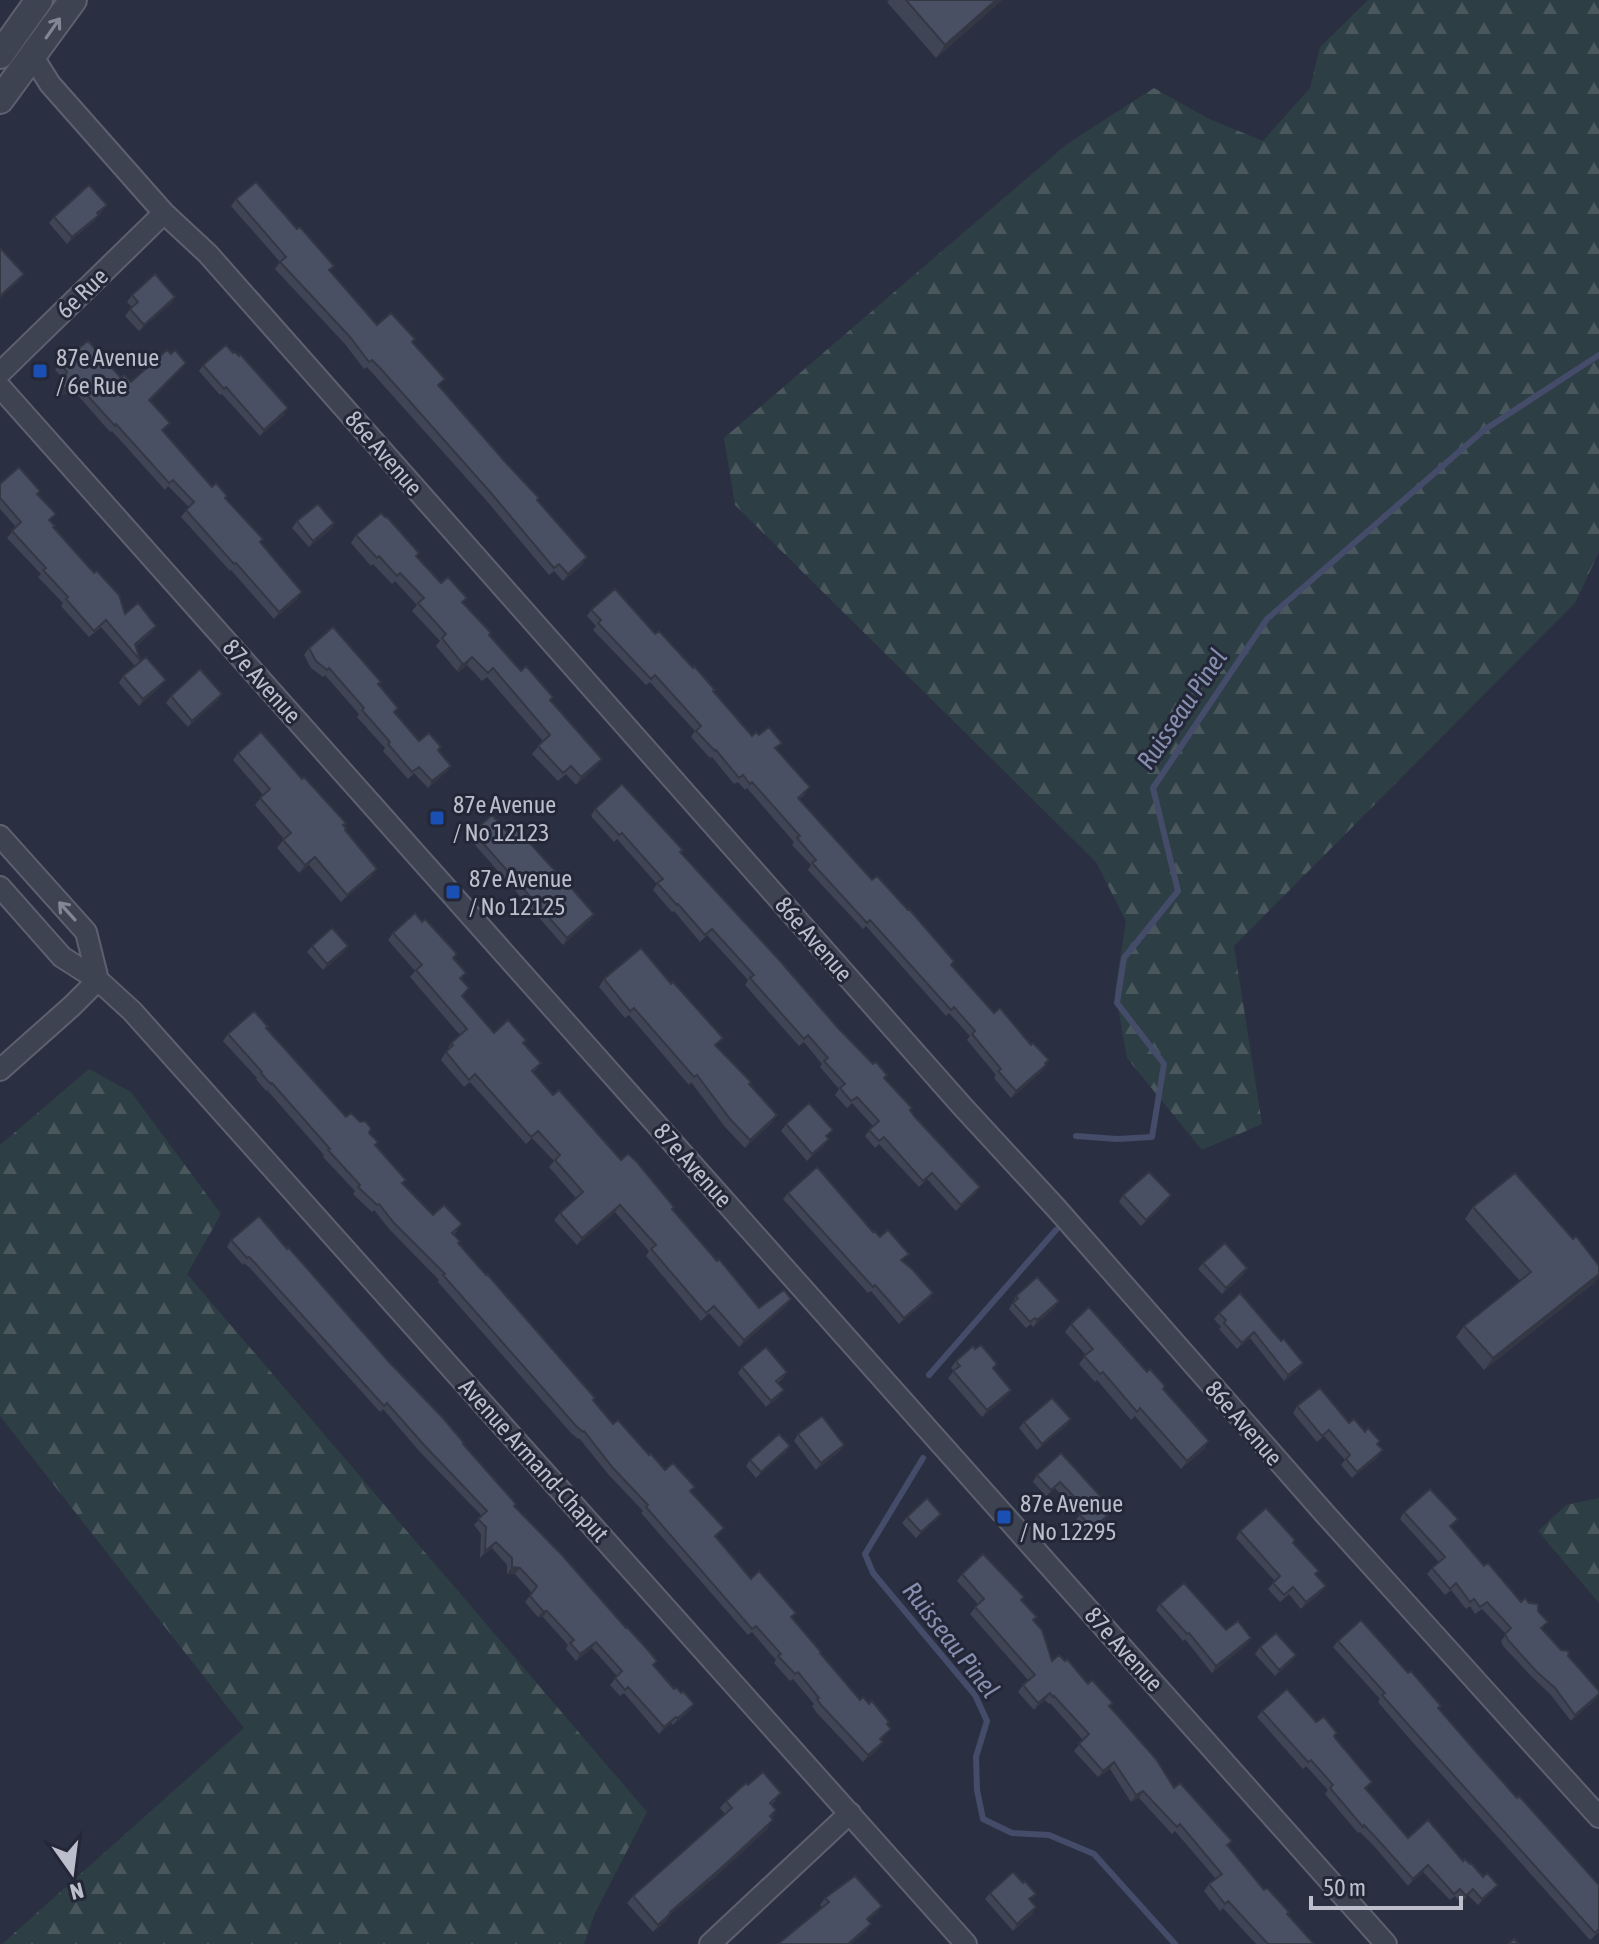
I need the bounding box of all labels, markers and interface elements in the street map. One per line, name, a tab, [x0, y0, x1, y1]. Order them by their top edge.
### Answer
one-way arrow	[45, 17, 61, 39]
street label: 6e Rue	[51, 262, 113, 324]
place label: 87e Avenue / 6e Rue	[56, 344, 159, 399]
marker: 87e Avenue / 6e Rue	[31, 362, 49, 380]
street label: 86e Avenue	[340, 405, 428, 501]
street label: 87e Avenue	[217, 634, 307, 728]
water label: Ruisseau Pinel	[1131, 643, 1233, 775]
place label: 87e Avenue / No 12123	[453, 791, 556, 846]
marker: 87e Avenue / No 12123	[428, 809, 446, 827]
place label: 87e Avenue / No 12125	[469, 865, 572, 920]
marker: 87e Avenue / No 12125	[444, 883, 462, 901]
street label: 86e Avenue	[770, 891, 858, 987]
one-way arrow	[58, 901, 76, 921]
street label: 87e Avenue	[648, 1118, 738, 1212]
street label: Avenue Armand-Chaput	[454, 1373, 614, 1547]
street label: 86e Avenue	[1200, 1375, 1288, 1471]
place label: 87e Avenue / No 12295	[1020, 1490, 1123, 1545]
marker: 87e Avenue / No 12295	[995, 1508, 1013, 1526]
water label: Ruisseau Pinel	[896, 1576, 1006, 1704]
street label: 87e Avenue	[1079, 1602, 1169, 1696]
north arrow	[32, 1832, 112, 1912]
scale bar	[1311, 1860, 1461, 1910]
text: 50 m	[1323, 1874, 1366, 1901]
text: N	[67, 1877, 86, 1906]

